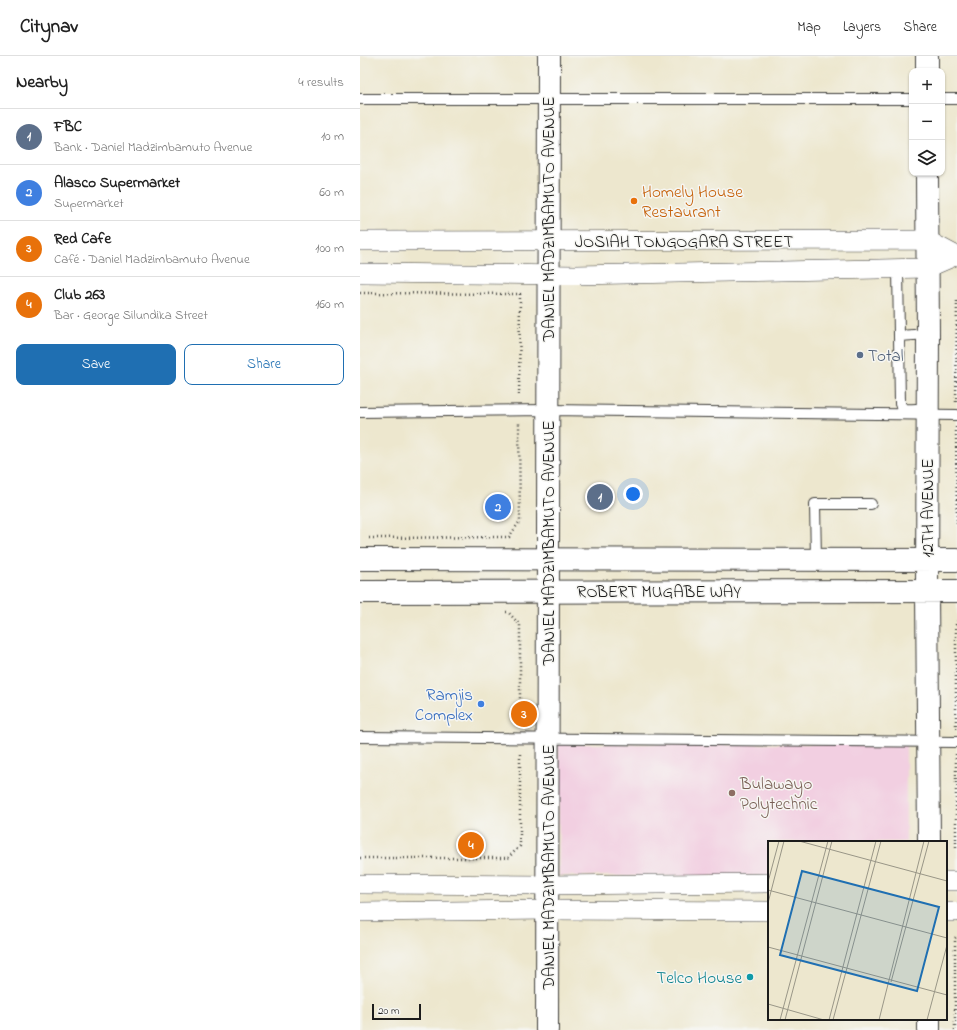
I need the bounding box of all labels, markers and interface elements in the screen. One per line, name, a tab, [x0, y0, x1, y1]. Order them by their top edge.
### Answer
text: Citynav	[20, 14, 78, 41]
text: Map	[797, 17, 821, 38]
text: Layers	[843, 17, 881, 38]
text: Share	[903, 17, 937, 38]
map controls	[909, 68, 945, 176]
button: +	[909, 68, 945, 104]
text: Nearby	[16, 70, 68, 95]
text: 4 results	[298, 73, 344, 92]
street label: DANIEL MADZIMBAMUTO AVENUE	[537, 96, 562, 343]
button: −	[909, 104, 945, 140]
text: FBC	[54, 116, 82, 138]
text: 1	[27, 127, 31, 146]
text: 10 m	[321, 127, 344, 146]
text: Bank · Daniel Madzimbamuto Avenue	[54, 138, 252, 157]
button: layers	[909, 140, 945, 176]
text: Alasco Supermarket	[54, 172, 180, 194]
place label: Homely House Restaurant	[642, 180, 743, 225]
text: 2	[26, 183, 32, 202]
text: 60 m	[319, 183, 344, 202]
text: Supermarket	[54, 194, 124, 213]
marker: Homely House Restaurant	[629, 196, 639, 206]
text: Red Cafe	[54, 228, 111, 250]
street label: JOSIAH TONGOGARA STREET	[575, 230, 793, 255]
text: 3	[26, 239, 32, 258]
text: 100 m	[315, 239, 344, 258]
text: Café · Daniel Madzimbamuto Avenue	[54, 250, 250, 269]
text: Club 263	[54, 284, 105, 306]
text: 4	[26, 295, 32, 314]
text: 160 m	[315, 295, 344, 314]
text: Bar · George Silundika Street	[54, 306, 208, 325]
button: Save	[16, 344, 176, 385]
button: Share	[184, 344, 344, 385]
place label: Total	[868, 344, 904, 369]
marker: Total	[855, 350, 865, 360]
street label: DANIEL MADZIMBAMUTO AVENUE	[537, 420, 562, 667]
street label: 12TH AVENUE	[916, 458, 941, 558]
pin: 1	[587, 482, 613, 512]
your location	[623, 484, 643, 504]
pin: 2	[485, 492, 511, 522]
street label: ROBERT MUGABE WAY	[577, 580, 741, 605]
place label: Ramjis Complex	[415, 683, 473, 728]
marker: Ramjis Complex	[476, 699, 486, 709]
pin: 3	[511, 699, 537, 729]
street label: DANIEL MADZIMBAMUTO AVENUE	[537, 744, 562, 991]
place label: Bulawayo Polytechnic	[739, 772, 818, 818]
marker: Bulawayo Polytechnic	[727, 788, 737, 798]
pin: 4	[458, 830, 484, 860]
inset map	[768, 841, 947, 1020]
place label: Telco House	[656, 966, 742, 991]
marker: Telco House	[745, 972, 755, 982]
scale bar	[372, 1002, 421, 1021]
text: 20 m	[378, 1003, 400, 1019]

